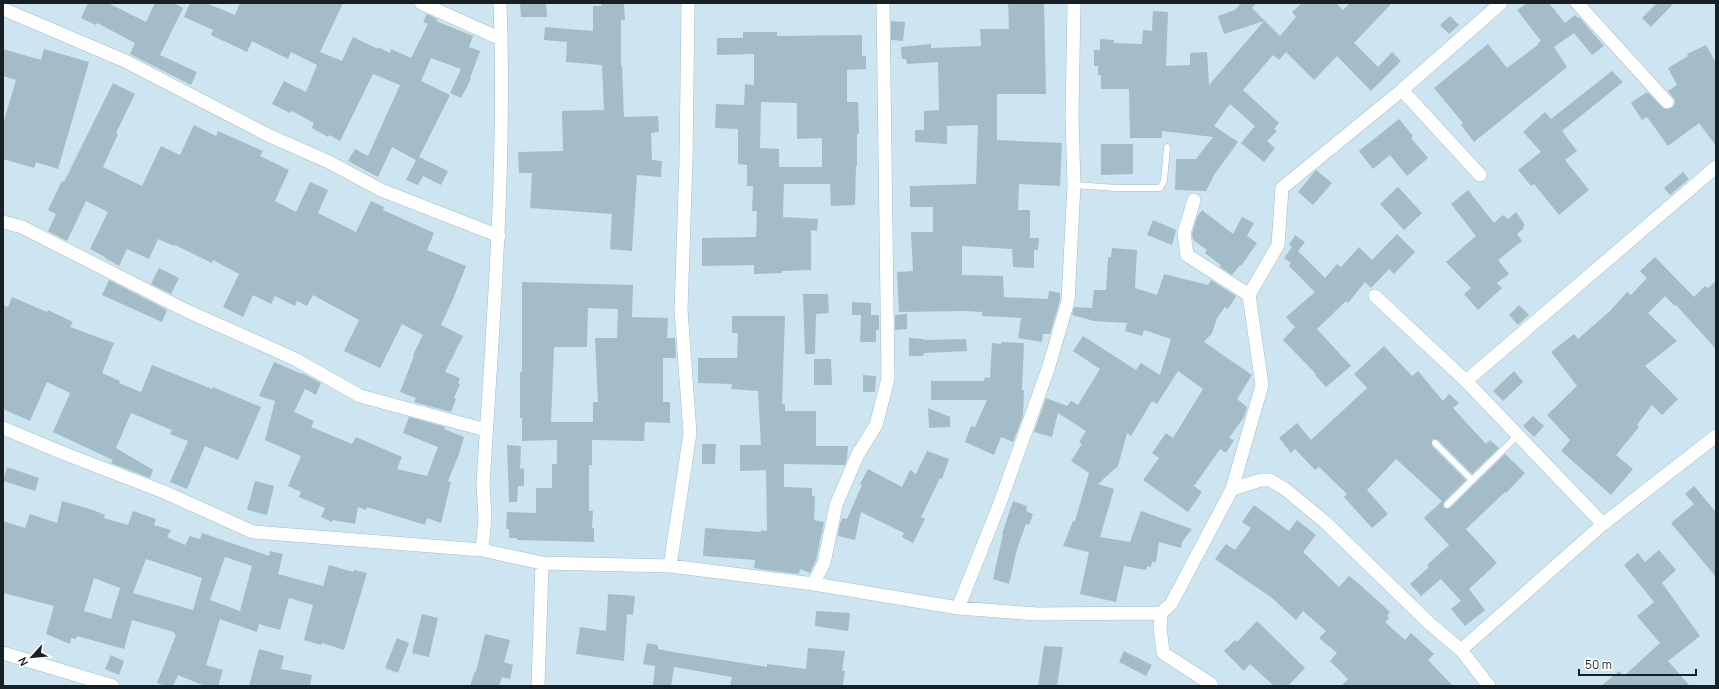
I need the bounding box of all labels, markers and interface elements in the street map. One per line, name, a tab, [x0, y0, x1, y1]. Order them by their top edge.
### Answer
north arrow	[12, 637, 52, 677]
scale bar	[1579, 651, 1696, 677]
text: N	[14, 655, 31, 669]
text: 50 m	[1585, 656, 1612, 673]

